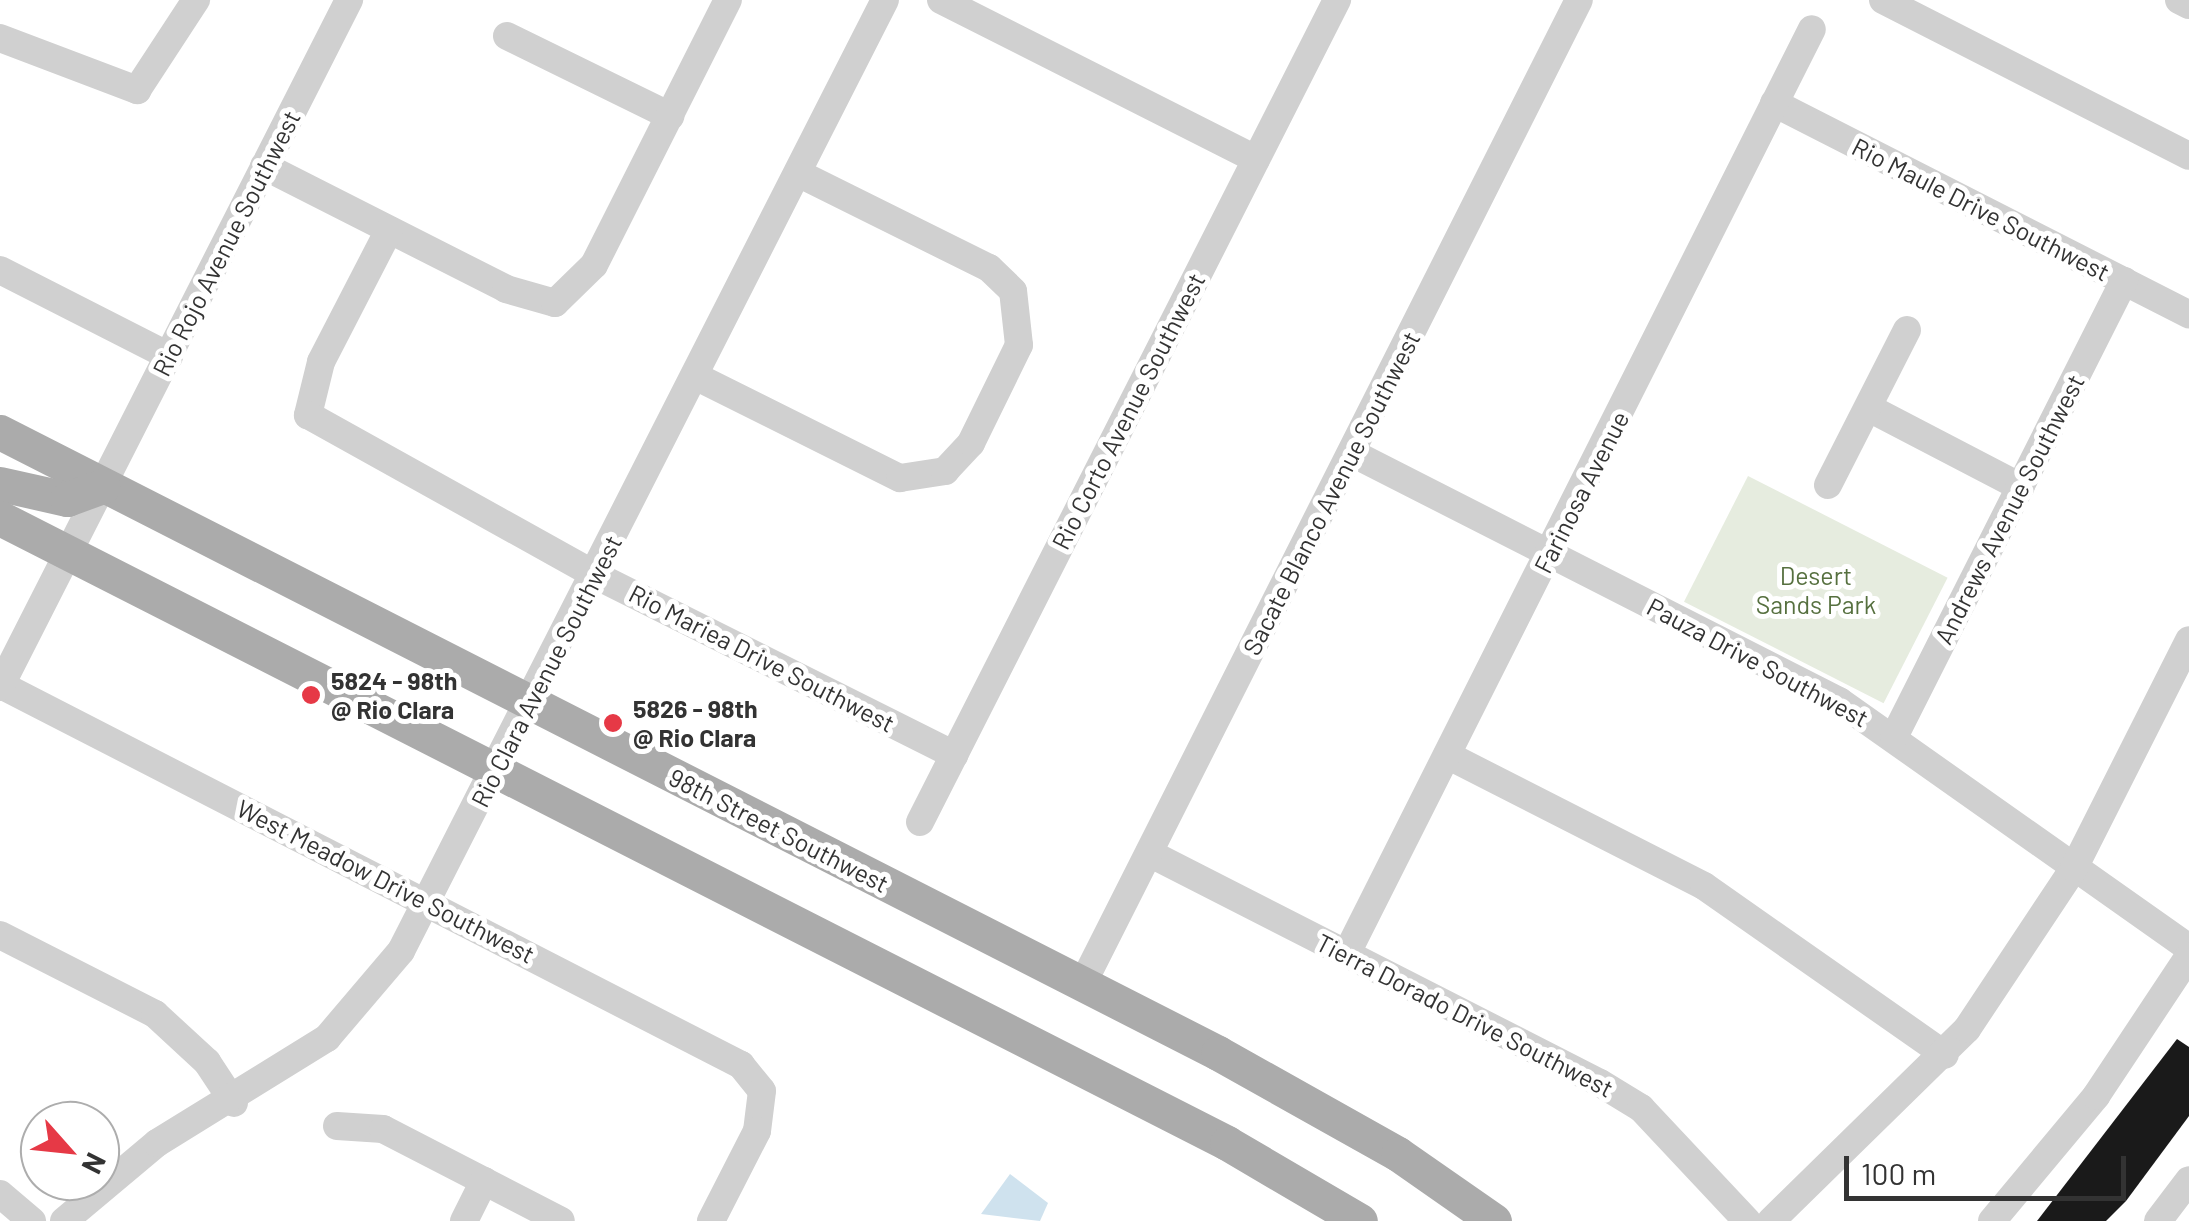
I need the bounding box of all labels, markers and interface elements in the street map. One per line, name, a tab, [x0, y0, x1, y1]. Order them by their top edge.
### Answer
street label: Rio Rojo Avenue Southwest	[146, 105, 306, 381]
street label: Rio Maule Drive Southwest	[1847, 131, 2115, 287]
street label: Rio Corto Avenue Southwest	[1045, 268, 1211, 554]
street label: Sacate Blanco Avenue Southwest	[1236, 326, 1426, 660]
street label: Andrews Avenue Southwest	[1928, 369, 2090, 649]
street label: Farinosa Avenue	[1527, 406, 1635, 578]
street label: Rio Clara Avenue Southwest	[464, 530, 628, 812]
park label: Desert Sands Park	[1756, 561, 1876, 620]
street label: Rio Mariea Drive Southwest	[624, 578, 900, 738]
street label: Pauza Drive Southwest	[1642, 591, 1874, 733]
place label: 5824 - 98th @ Rio Clara	[331, 666, 457, 725]
marker: 5824 - 98th @ Rio Clara	[300, 684, 322, 706]
place label: 5826 - 98th @ Rio Clara	[633, 694, 758, 753]
marker: 5826 - 98th @ Rio Clara	[602, 712, 624, 734]
street label: 98th Street Southwest	[664, 762, 894, 898]
street label: West Meadow Drive Southwest	[232, 793, 540, 969]
street label: Tierra Dorado Drive Southwest	[1312, 927, 1618, 1103]
north arrow	[20, 1101, 120, 1201]
scale bar	[1849, 1136, 2132, 1198]
text: N	[76, 1148, 114, 1180]
text: 100 m	[1861, 1155, 1936, 1191]

